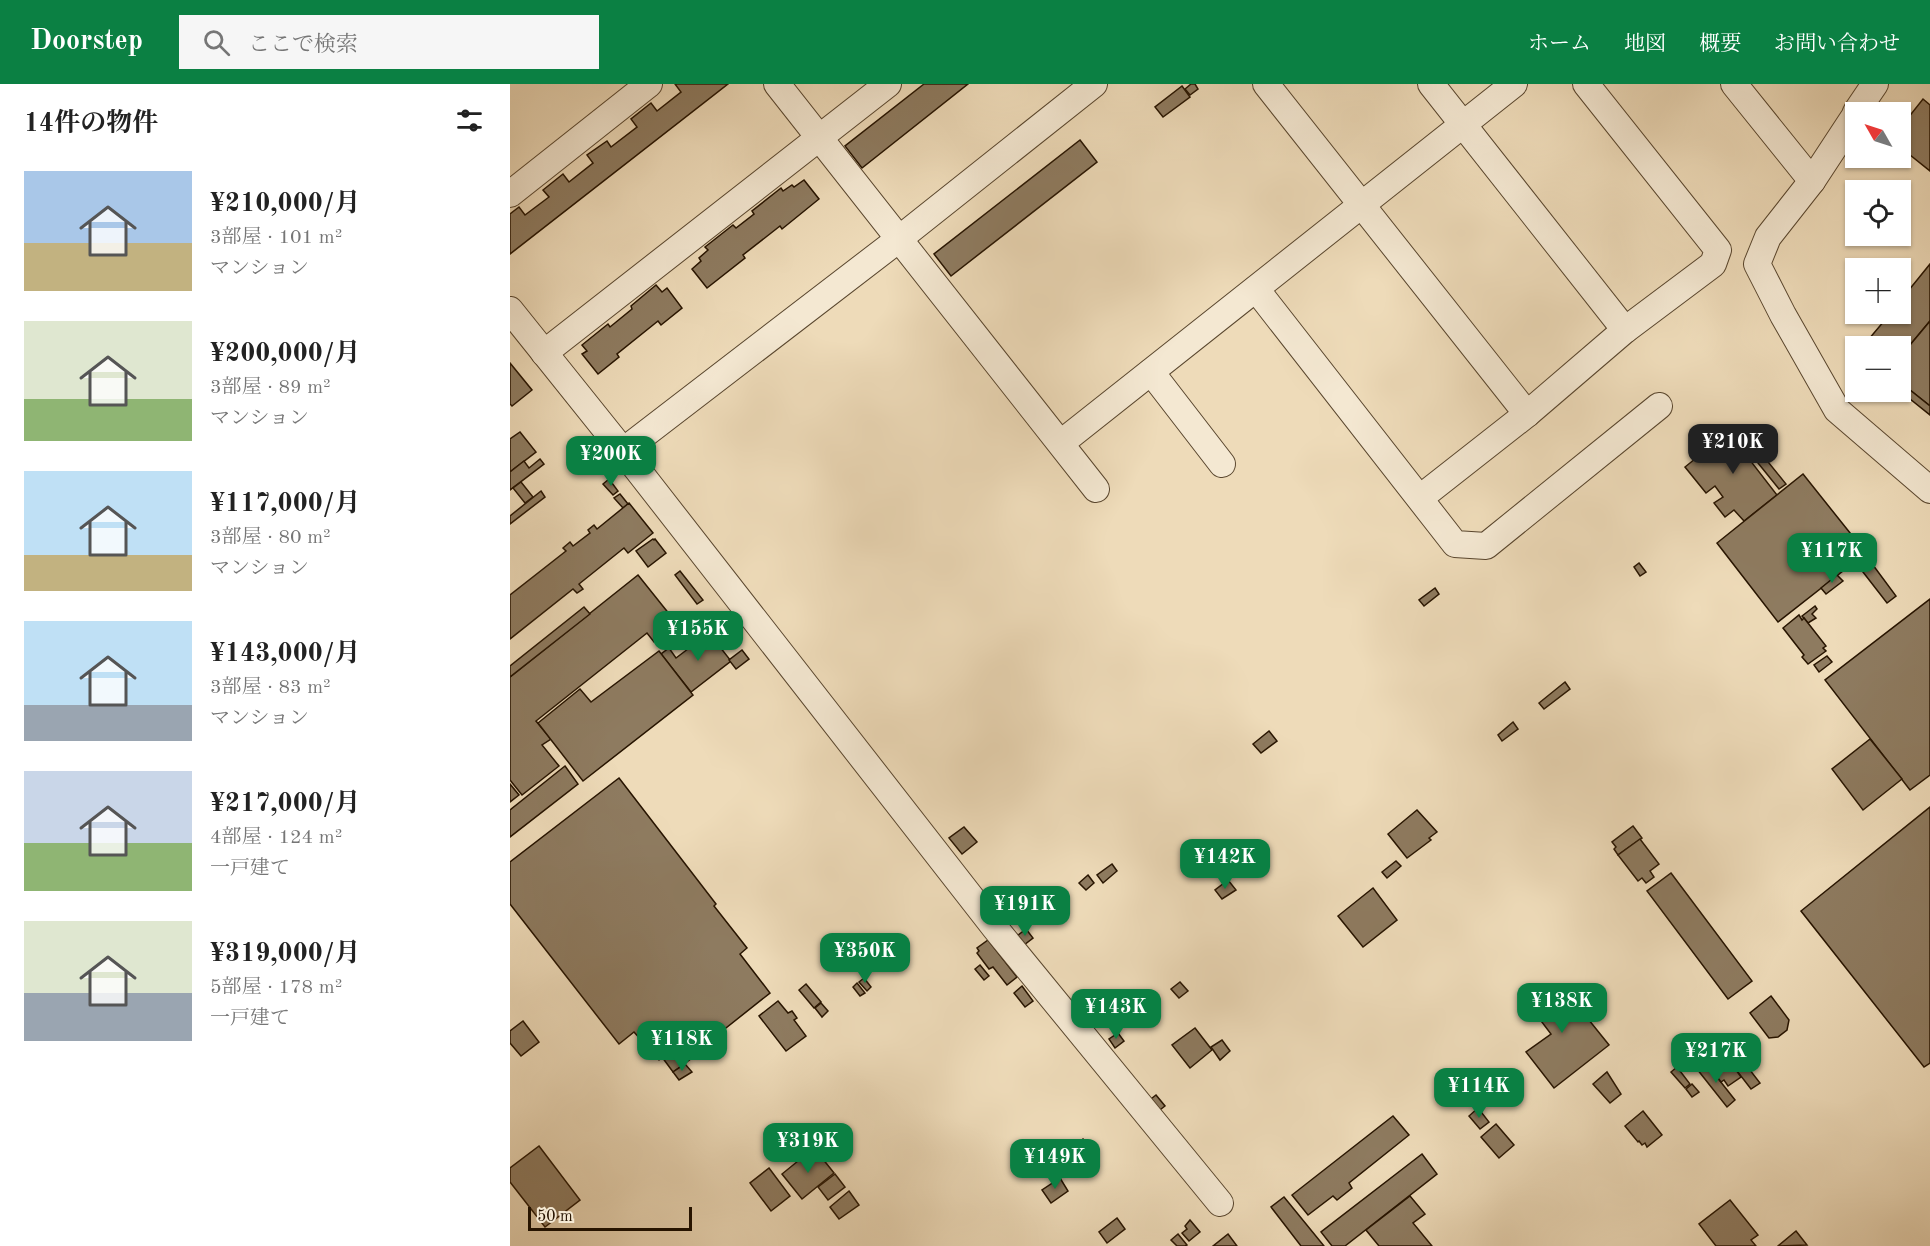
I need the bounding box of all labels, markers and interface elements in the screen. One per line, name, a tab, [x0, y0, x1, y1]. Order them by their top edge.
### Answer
search box	[179, 15, 599, 69]
icon: search	[200, 26, 233, 59]
text: Doorstep	[30, 28, 143, 56]
text: ここで検索	[248, 34, 358, 56]
text: ホーム	[1528, 34, 1591, 55]
text: 地図	[1624, 34, 1666, 55]
text: 概要	[1699, 34, 1741, 55]
text: お問い合わせ	[1774, 34, 1900, 55]
north arrow	[1845, 102, 1911, 168]
map controls	[1845, 102, 1911, 402]
icon: filters	[453, 104, 486, 137]
text: 14件の物件	[24, 111, 158, 137]
button: locate	[1845, 180, 1911, 246]
text: ¥210,000/月	[210, 191, 361, 217]
icon: home	[72, 195, 144, 267]
text: 3部屋 · 101 m²	[210, 228, 342, 248]
button: +	[1845, 258, 1911, 324]
text: マンション	[210, 259, 309, 279]
button: −	[1845, 336, 1911, 402]
text: ¥200,000/月	[210, 341, 361, 367]
icon: home	[72, 345, 144, 417]
text: 3部屋 · 89 m²	[210, 378, 331, 398]
text: マンション	[210, 409, 309, 429]
pin: ¥210K	[1691, 424, 1775, 475]
text: ¥210K	[1702, 433, 1764, 453]
pin: ¥200K	[569, 436, 653, 487]
text: ¥200K	[580, 445, 642, 465]
text: ¥117,000/月	[210, 491, 361, 517]
icon: home	[72, 495, 144, 567]
text: 3部屋 · 80 m²	[210, 528, 331, 548]
pin: ¥117K	[1790, 533, 1874, 584]
text: ¥117K	[1801, 542, 1863, 562]
text: マンション	[210, 559, 309, 579]
pin: ¥155K	[656, 611, 740, 662]
text: ¥155K	[667, 620, 729, 640]
text: ¥143,000/月	[210, 641, 361, 667]
icon: home	[72, 645, 144, 717]
text: 3部屋 · 83 m²	[210, 678, 331, 698]
text: マンション	[210, 709, 309, 729]
text: ¥217,000/月	[210, 791, 361, 817]
icon: home	[72, 795, 144, 867]
text: 4部屋 · 124 m²	[210, 828, 342, 848]
pin: ¥142K	[1183, 839, 1267, 890]
text: ¥142K	[1194, 848, 1256, 868]
text: 一戸建て	[210, 859, 290, 879]
pin: ¥191K	[983, 886, 1067, 937]
text: ¥191K	[994, 895, 1056, 915]
pin: ¥350K	[823, 933, 907, 984]
text: ¥319,000/月	[210, 941, 361, 967]
text: ¥350K	[834, 942, 896, 962]
icon: home	[72, 945, 144, 1017]
text: 5部屋 · 178 m²	[210, 978, 342, 998]
pin: ¥138K	[1520, 983, 1604, 1034]
pin: ¥143K	[1074, 989, 1158, 1040]
text: ¥138K	[1531, 992, 1593, 1012]
text: ¥143K	[1085, 998, 1147, 1018]
text: 一戸建て	[210, 1009, 290, 1029]
pin: ¥118K	[640, 1021, 724, 1072]
text: ¥118K	[651, 1030, 713, 1050]
pin: ¥217K	[1674, 1033, 1758, 1084]
text: ¥217K	[1685, 1042, 1747, 1062]
pin: ¥114K	[1437, 1068, 1521, 1119]
text: ¥114K	[1448, 1077, 1510, 1097]
pin: ¥319K	[766, 1123, 850, 1174]
text: ¥319K	[777, 1132, 839, 1152]
pin: ¥149K	[1013, 1139, 1097, 1190]
text: ¥149K	[1024, 1148, 1086, 1168]
scale bar	[528, 1204, 692, 1232]
text: 50 m	[537, 1209, 573, 1225]

